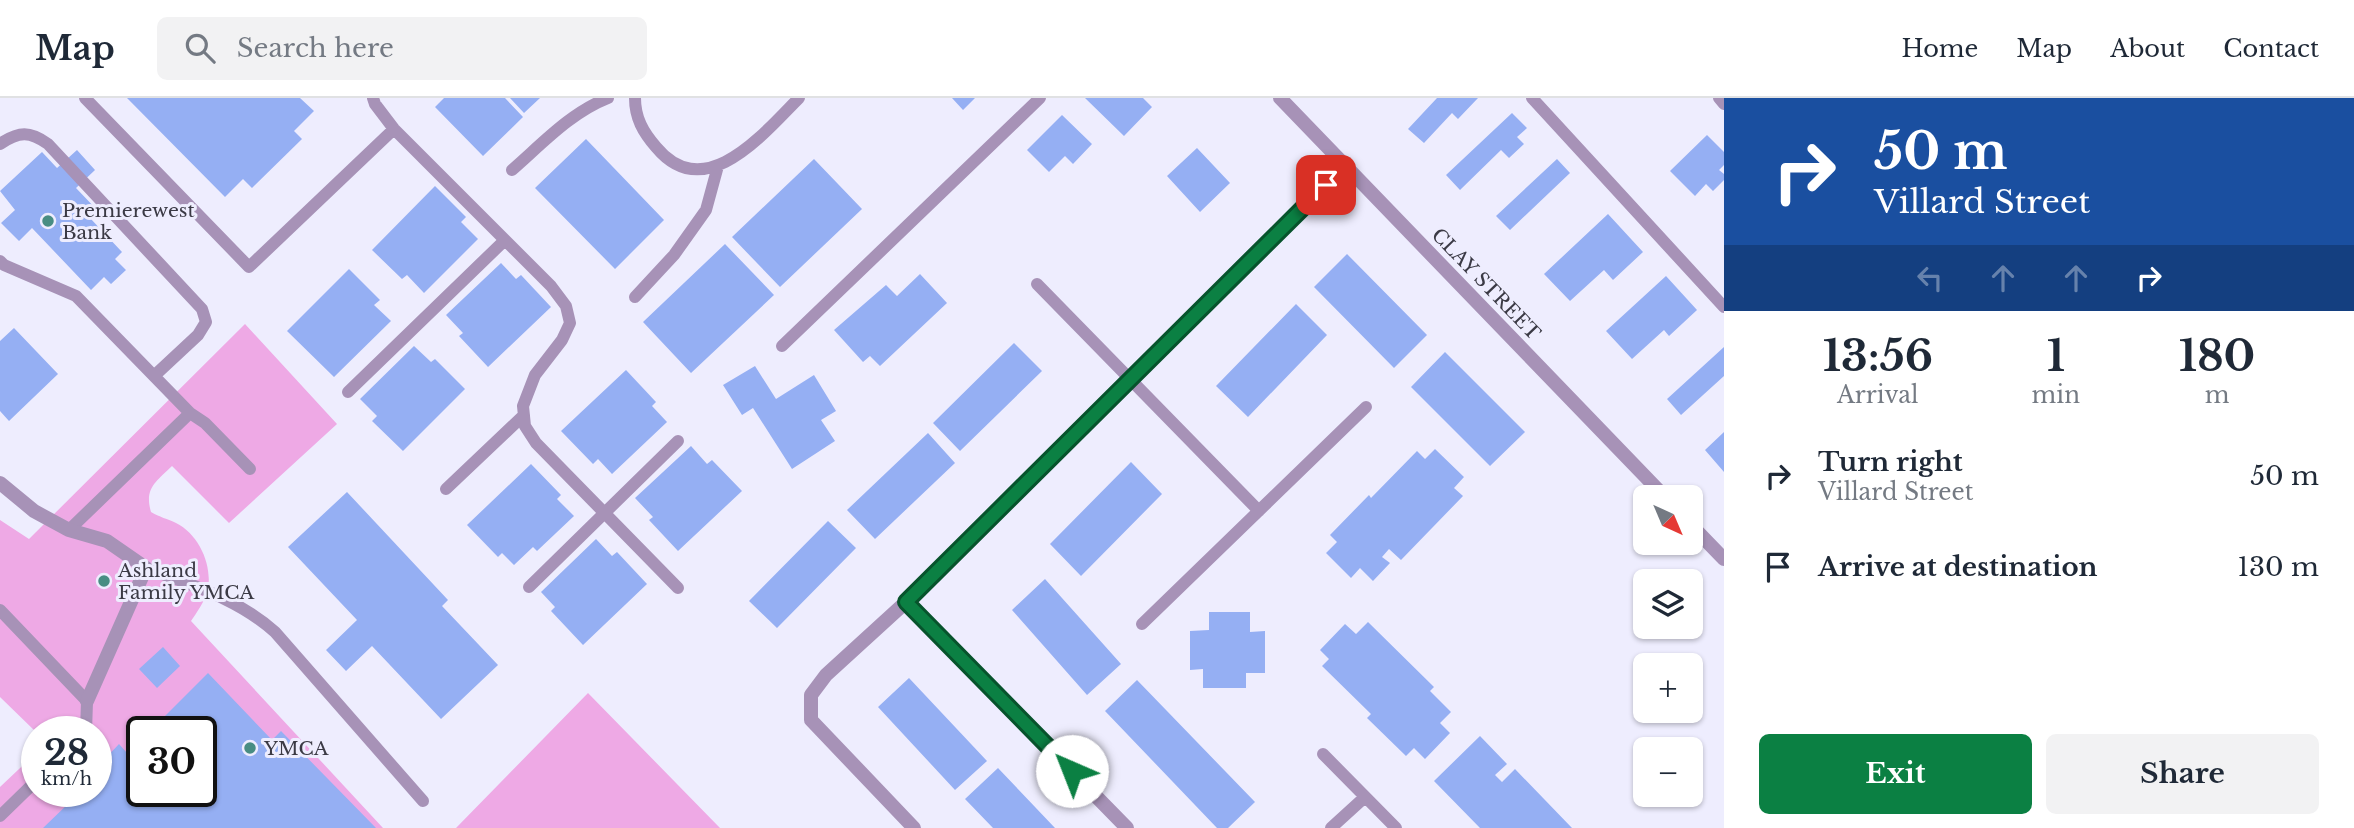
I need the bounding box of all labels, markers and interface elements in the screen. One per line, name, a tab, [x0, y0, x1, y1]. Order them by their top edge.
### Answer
search box	[157, 17, 647, 80]
text: Map	[35, 28, 115, 69]
icon: search	[181, 29, 219, 67]
text: Search here	[237, 32, 394, 64]
text: Home	[1902, 34, 1978, 63]
text: Map	[2016, 34, 2072, 63]
text: About	[2110, 34, 2185, 63]
text: Contact	[2223, 34, 2319, 63]
text: 50 m	[1874, 121, 2007, 182]
icon: right	[1759, 126, 1850, 217]
pin	[1296, 155, 1356, 215]
icon: arrive	[1307, 166, 1345, 204]
text: Villard Street	[1874, 182, 2090, 222]
place label: Premierewest Bank	[62, 199, 195, 244]
marker: Premierewest Bank	[40, 213, 56, 229]
street label: CLAY STREET	[1427, 223, 1545, 345]
icon: left	[1911, 259, 1949, 297]
icon: ahead	[1984, 259, 2022, 297]
icon: ahead	[2057, 259, 2095, 297]
icon: right	[2130, 259, 2168, 297]
text: 13:56	[1823, 330, 1933, 382]
text: 1	[2047, 330, 2065, 382]
text: 180	[2179, 330, 2255, 382]
text: Arrival	[1837, 381, 1919, 409]
text: min	[2032, 381, 2080, 409]
text: m	[2205, 381, 2229, 409]
text: Turn right	[1818, 446, 1963, 478]
icon: right	[1759, 457, 1797, 495]
text: 50 m	[2250, 460, 2319, 492]
text: Villard Street	[1818, 478, 1973, 506]
north arrow	[1633, 485, 1703, 555]
map controls	[1633, 485, 1703, 807]
icon: arrive	[1759, 548, 1797, 586]
text: Arrive at destination	[1818, 551, 2098, 583]
text: 130 m	[2237, 551, 2319, 583]
place label: Ashland Family YMCA	[117, 559, 254, 604]
button: layers	[1633, 569, 1703, 639]
marker: Ashland Family YMCA	[96, 573, 112, 589]
button: +	[1633, 653, 1703, 723]
speed limit sign: 30	[126, 716, 217, 807]
text: 28	[44, 731, 89, 774]
position arrow	[1035, 734, 1109, 808]
button: Exit	[1759, 734, 2032, 814]
button: Share	[2046, 734, 2319, 814]
place label: YMCA	[263, 737, 329, 760]
button: −	[1633, 737, 1703, 807]
marker: YMCA	[242, 740, 258, 756]
text: km/h	[41, 768, 92, 790]

